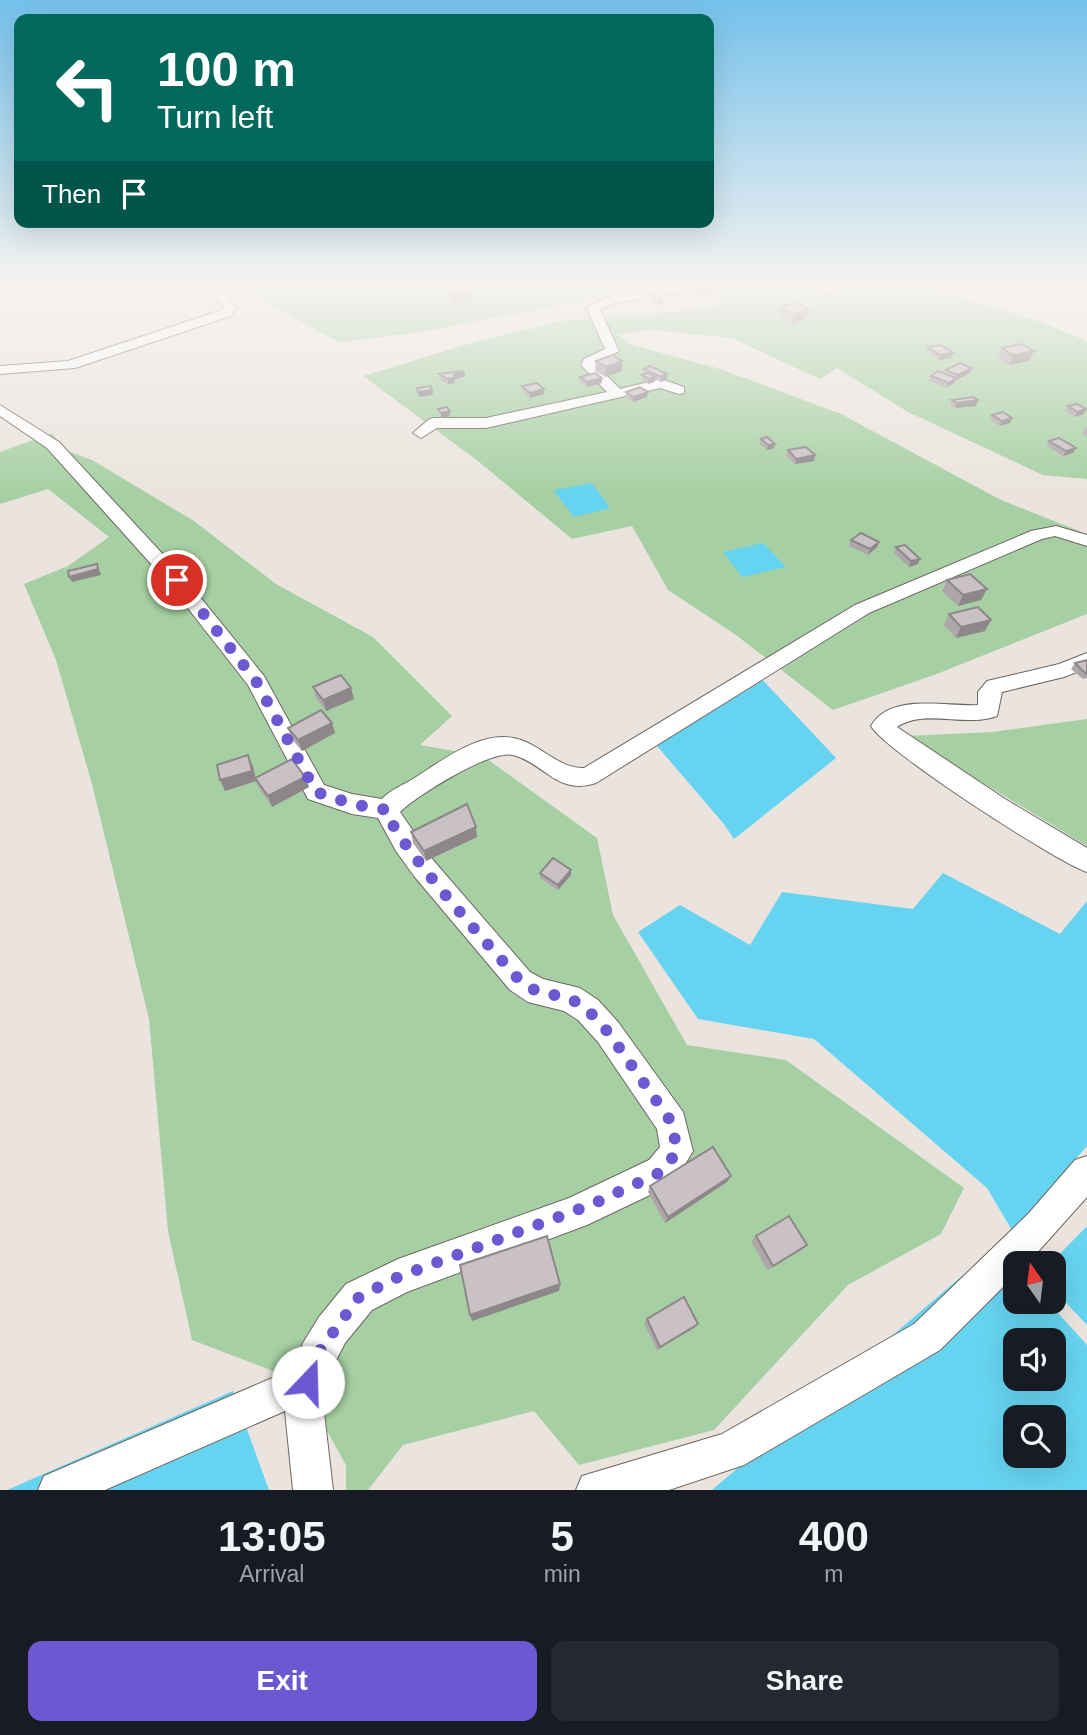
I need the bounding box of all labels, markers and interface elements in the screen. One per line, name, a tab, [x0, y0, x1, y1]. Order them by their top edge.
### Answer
icon: left	[42, 42, 133, 133]
text: 100 m	[157, 42, 296, 96]
text: Turn left	[157, 99, 273, 135]
icon: arrive	[115, 175, 153, 213]
text: Then	[42, 179, 101, 209]
pin	[147, 550, 207, 610]
icon: arrive	[158, 561, 196, 599]
north arrow	[1003, 1251, 1066, 1314]
map controls	[1003, 1251, 1066, 1468]
button: sound	[1003, 1328, 1066, 1391]
position arrow	[271, 1345, 345, 1419]
button: search	[1003, 1405, 1066, 1468]
text: 13:05	[218, 1513, 326, 1560]
text: 5	[550, 1513, 574, 1560]
text: 400	[799, 1513, 869, 1560]
text: Arrival	[239, 1561, 304, 1587]
text: min	[544, 1561, 581, 1587]
text: m	[824, 1561, 843, 1587]
button: Exit	[28, 1641, 537, 1721]
button: Share	[551, 1641, 1059, 1721]

